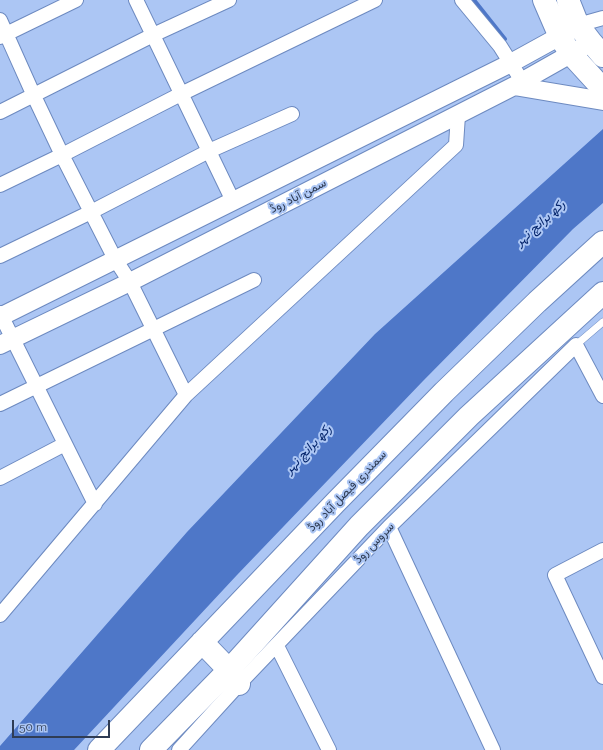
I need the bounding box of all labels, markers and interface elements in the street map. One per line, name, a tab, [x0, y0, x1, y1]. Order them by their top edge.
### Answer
street label: سمن آباد روڈ	[267, 176, 329, 216]
water label: رکھ برانچ نہر	[512, 197, 568, 249]
water label: رکھ برانچ نہر	[281, 421, 335, 477]
street label: سمندری فیصل آباد روڈ	[305, 448, 389, 534]
street label: سروس روڈ	[351, 519, 397, 567]
scale bar	[14, 712, 112, 738]
text: 50 m	[19, 720, 47, 734]

